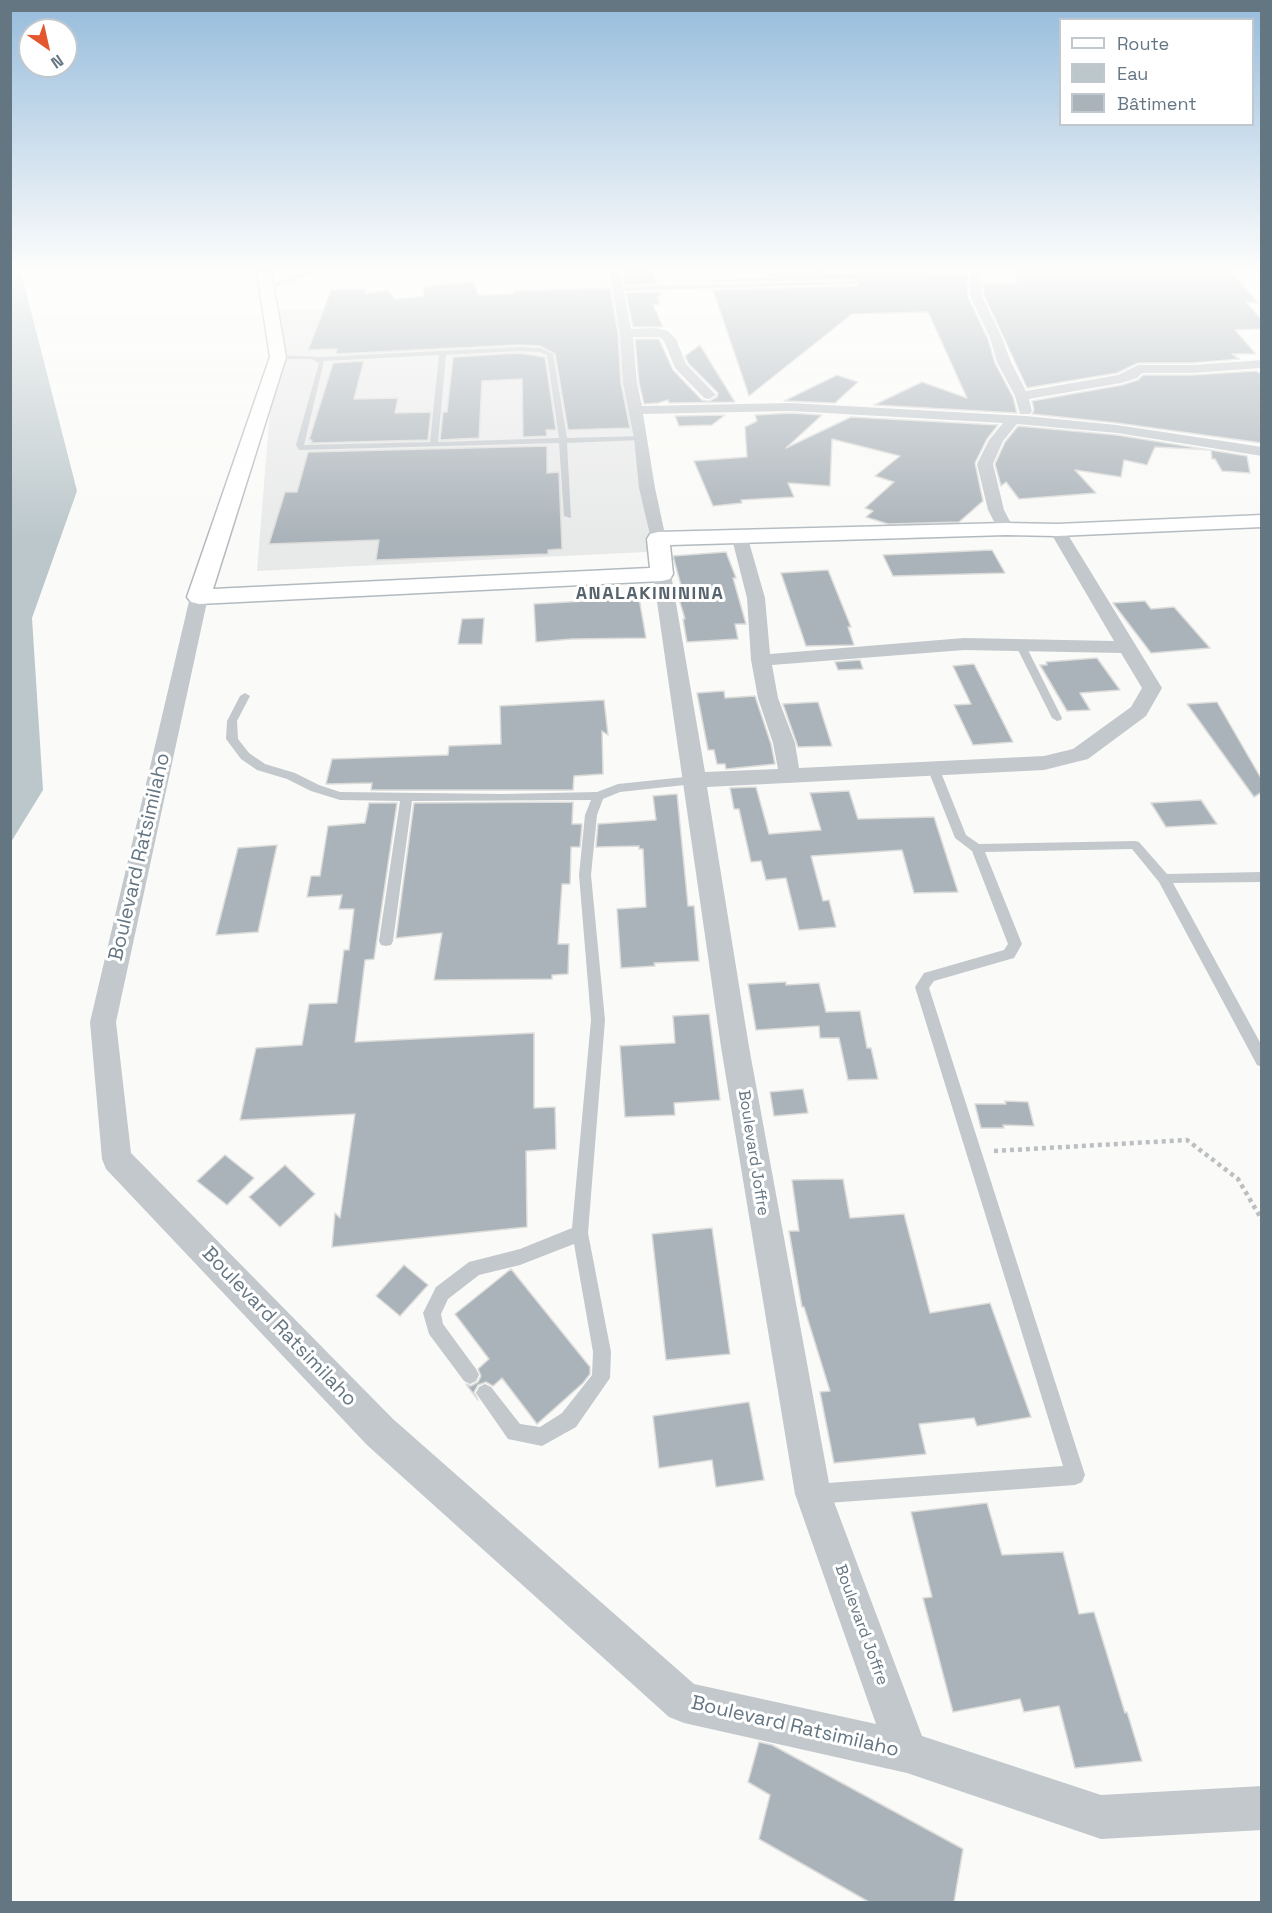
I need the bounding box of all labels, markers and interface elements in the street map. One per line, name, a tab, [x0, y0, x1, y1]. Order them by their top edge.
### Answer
north arrow	[18, 18, 78, 78]
legend	[1059, 18, 1254, 126]
text: Route	[1117, 32, 1169, 55]
text: N	[47, 50, 68, 73]
text: Eau	[1117, 62, 1148, 85]
text: Bâtiment	[1117, 92, 1197, 115]
district label: ANALAKINININA	[576, 583, 724, 605]
street label: Boulevard Ratsimilaho	[104, 751, 176, 963]
street label: Boulevard Joffre	[734, 1089, 772, 1217]
street label: Boulevard Ratsimilaho	[197, 1242, 361, 1412]
street label: Boulevard Joffre	[830, 1562, 892, 1688]
street label: Boulevard Ratsimilaho	[689, 1691, 901, 1763]

